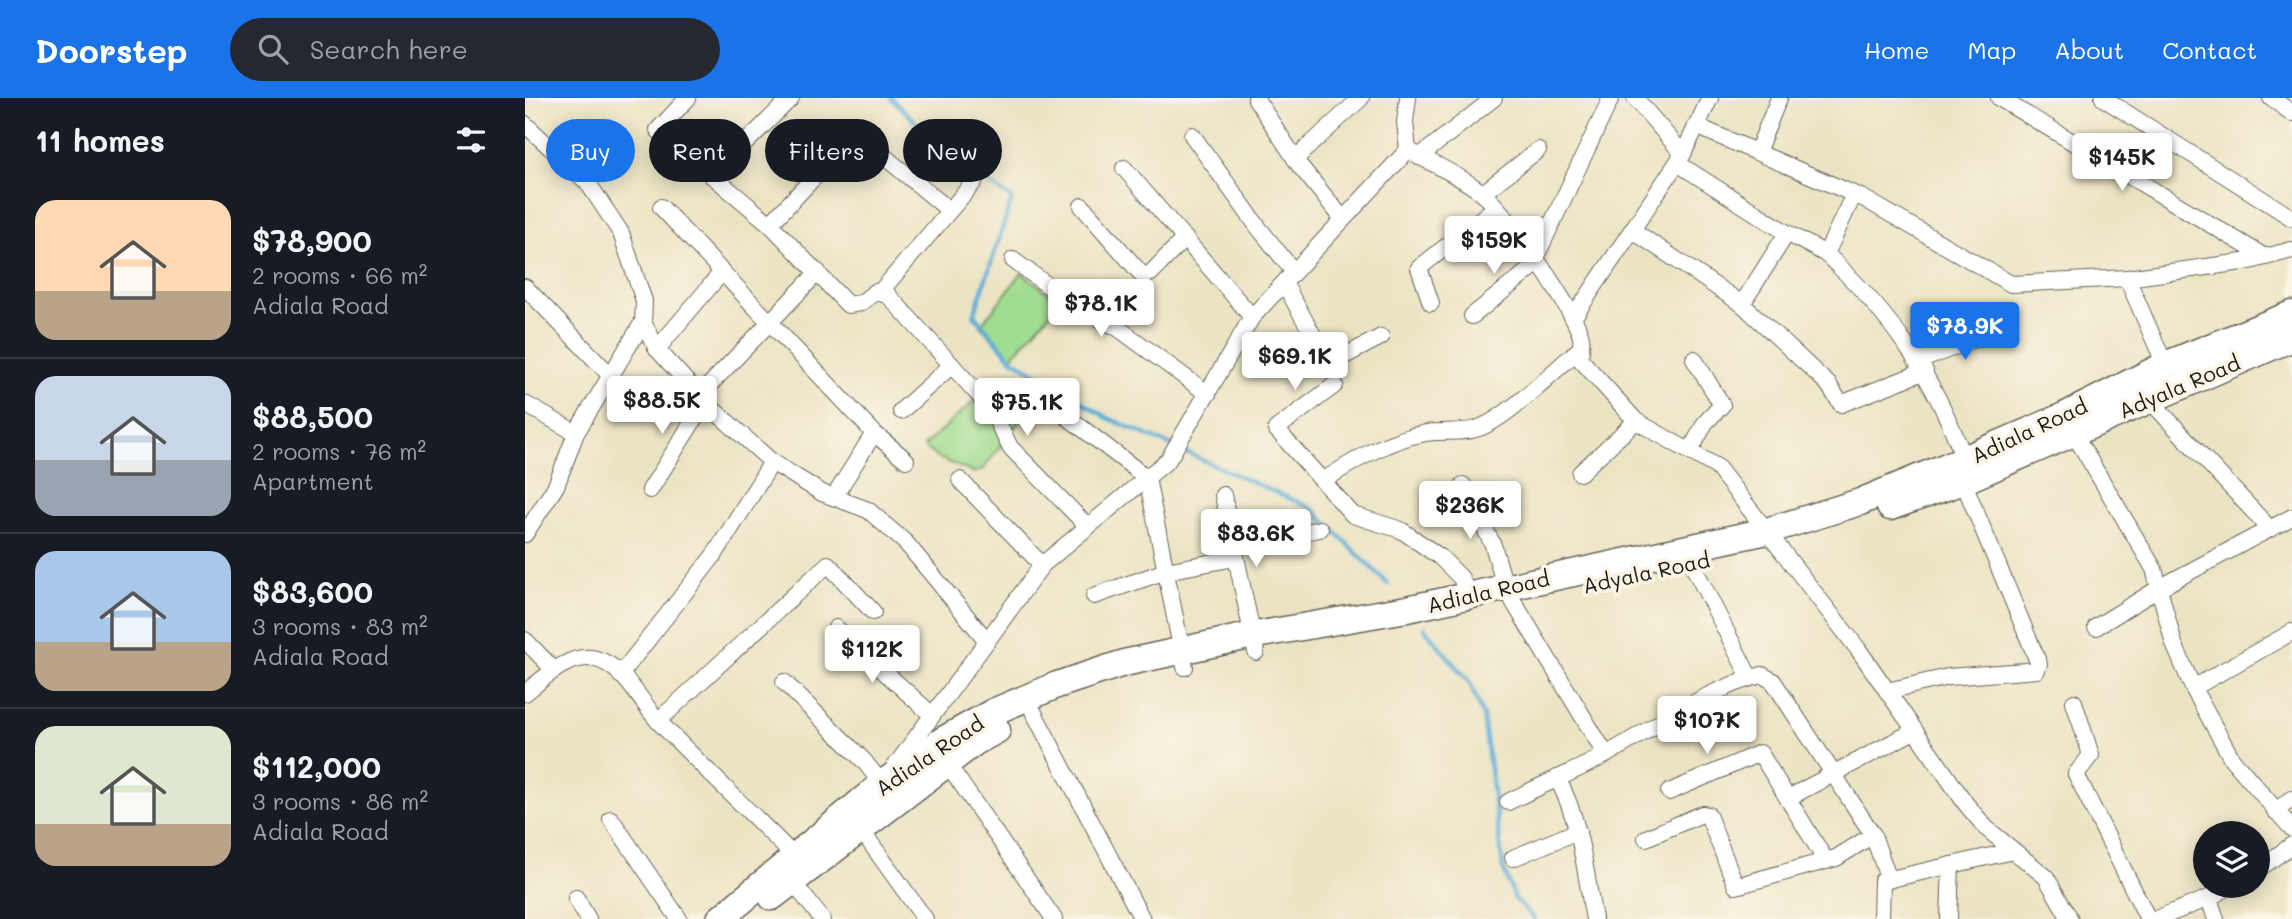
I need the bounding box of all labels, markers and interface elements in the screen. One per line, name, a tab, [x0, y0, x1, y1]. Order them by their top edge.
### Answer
search box	[230, 18, 720, 81]
text: Doorstep	[35, 28, 188, 71]
icon: search	[254, 30, 292, 68]
text: Search here	[310, 32, 468, 66]
text: Home	[1864, 34, 1929, 65]
text: Map	[1967, 34, 2016, 65]
text: About	[2054, 34, 2124, 65]
text: Contact	[2162, 34, 2257, 65]
chip: Buy	[546, 119, 635, 182]
chip: Rent	[649, 119, 751, 182]
chip: Filters	[765, 119, 889, 182]
chip: New	[903, 119, 1002, 182]
text: 11 homes	[35, 120, 165, 160]
icon: filters	[452, 121, 490, 159]
pin: $145K	[2073, 134, 2171, 193]
text: $145K	[2088, 141, 2156, 171]
pin: $159K	[1445, 216, 1543, 276]
text: $78,900	[252, 220, 372, 260]
text: $159K	[1461, 224, 1527, 254]
icon: home	[91, 228, 175, 312]
text: 2 rooms · 66 m²	[252, 260, 427, 290]
pin: $78.1K	[1044, 280, 1158, 339]
text: $78.1K	[1064, 287, 1138, 317]
text: Adiala Road	[252, 290, 389, 320]
pin: $78.9K	[1908, 302, 2022, 362]
text: $78.9K	[1926, 310, 2004, 340]
pin: $69.1K	[1238, 332, 1352, 392]
text: $69.1K	[1258, 340, 1332, 370]
street label: Adyala Road	[2114, 348, 2244, 424]
pin: $88.5K	[605, 376, 719, 436]
pin: $75.1K	[970, 378, 1084, 438]
text: $88.5K	[623, 384, 701, 414]
text: $75.1K	[991, 386, 1063, 416]
street label: Adiala Road	[1967, 391, 2091, 469]
text: $88,500	[252, 396, 373, 436]
icon: home	[91, 404, 175, 488]
text: 2 rooms · 76 m²	[252, 436, 426, 466]
text: Apartment	[252, 466, 374, 496]
pin: $236K	[1421, 482, 1519, 541]
text: $236K	[1435, 489, 1505, 519]
pin: $83.6K	[1199, 510, 1313, 569]
text: $83.6K	[1217, 517, 1295, 547]
street label: Adyala Road	[1580, 545, 1712, 599]
street label: Adiala Road	[1424, 564, 1552, 618]
text: $83,600	[252, 571, 373, 611]
icon: home	[91, 579, 175, 663]
text: 3 rooms · 83 m²	[252, 611, 428, 641]
pin: $112K	[823, 626, 921, 685]
text: $112K	[841, 633, 903, 663]
text: Adiala Road	[252, 641, 389, 671]
pin: $107K	[1658, 696, 1756, 756]
text: $107K	[1673, 704, 1741, 734]
street label: Adiala Road	[870, 709, 988, 801]
text: $112,000	[252, 746, 381, 786]
icon: home	[91, 754, 175, 838]
text: 3 rooms · 86 m²	[252, 786, 428, 816]
text: Adiala Road	[252, 816, 389, 846]
map controls	[2193, 821, 2270, 898]
button: layers	[2193, 821, 2270, 898]

